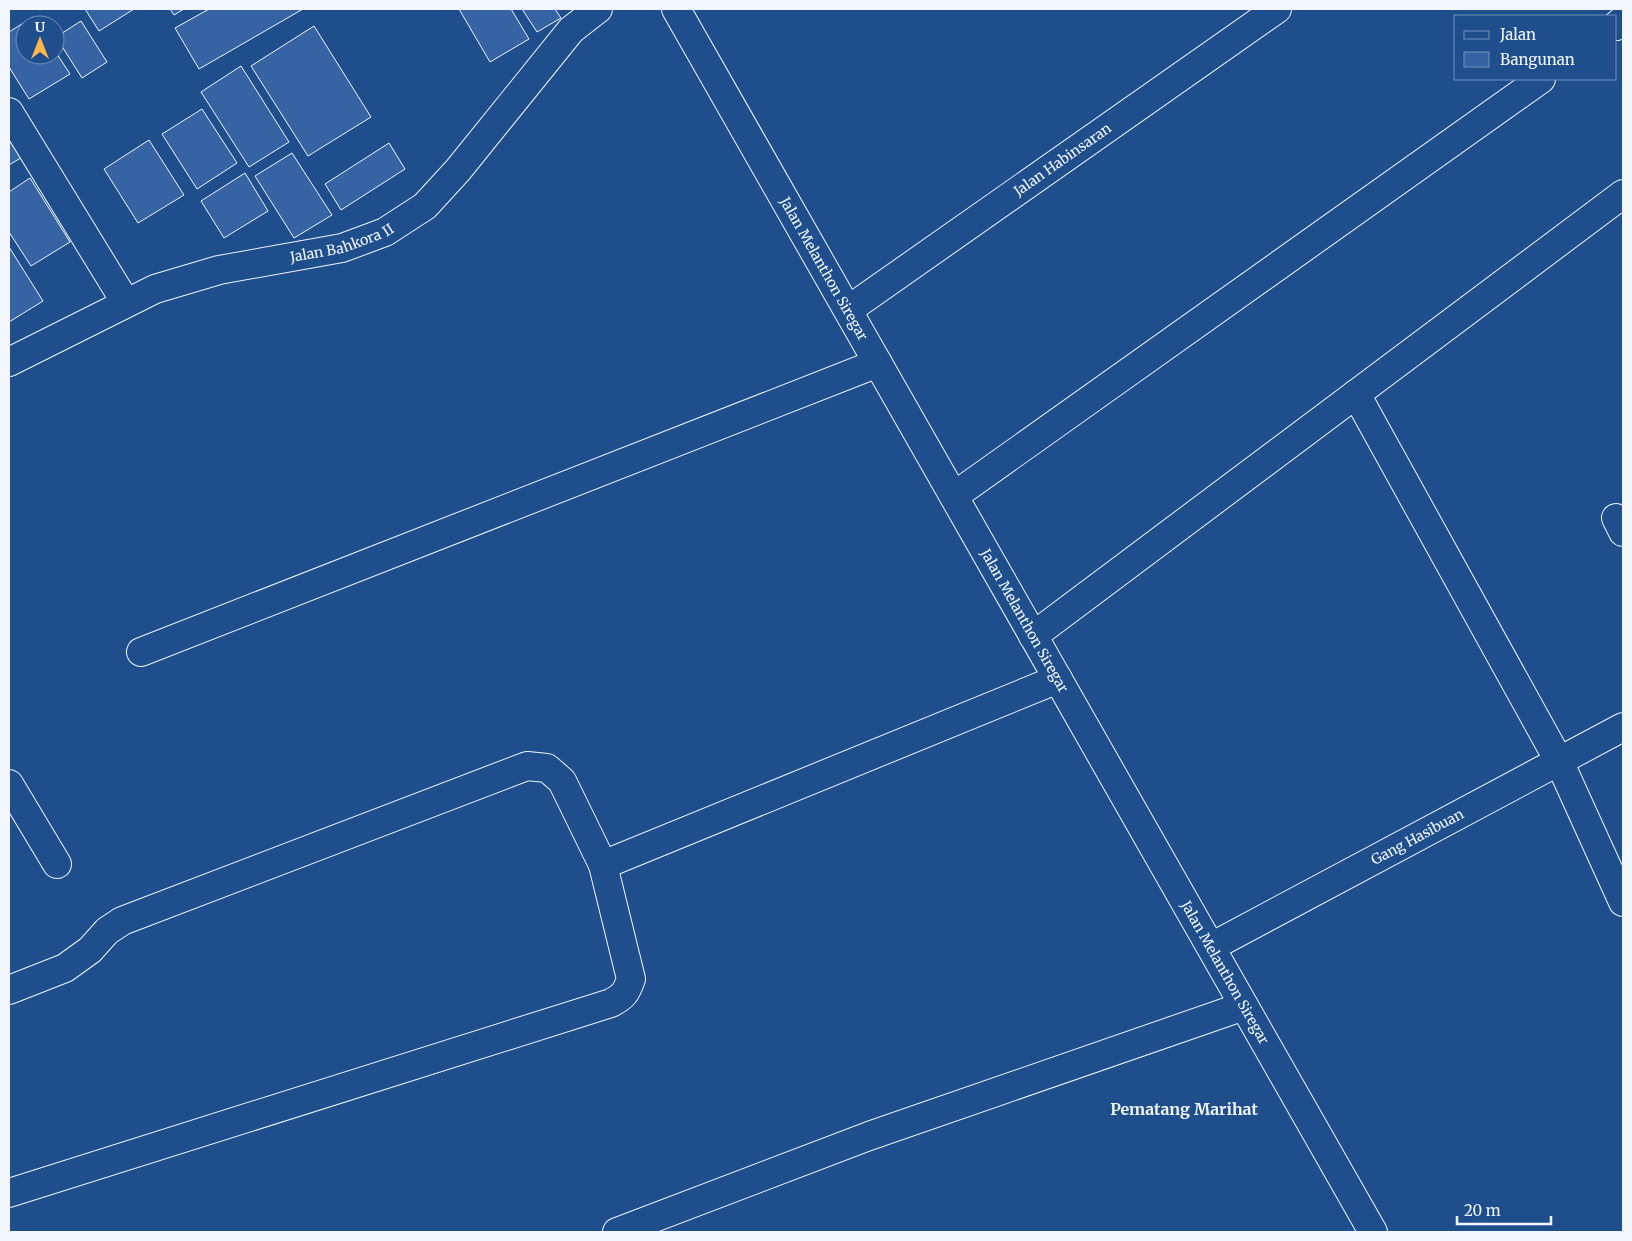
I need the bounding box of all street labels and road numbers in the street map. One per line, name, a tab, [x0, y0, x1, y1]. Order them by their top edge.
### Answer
street label: Jalan Habinsaran	[1009, 119, 1115, 201]
street label: Jalan Melanthon Siregar	[776, 193, 872, 344]
street label: Jalan Bahkora II	[288, 220, 397, 266]
street label: Jalan Melanthon Siregar	[976, 545, 1073, 696]
street label: Gang Hasibuan	[1368, 805, 1467, 869]
street label: Jalan Melanthon Siregar	[1177, 897, 1273, 1048]

